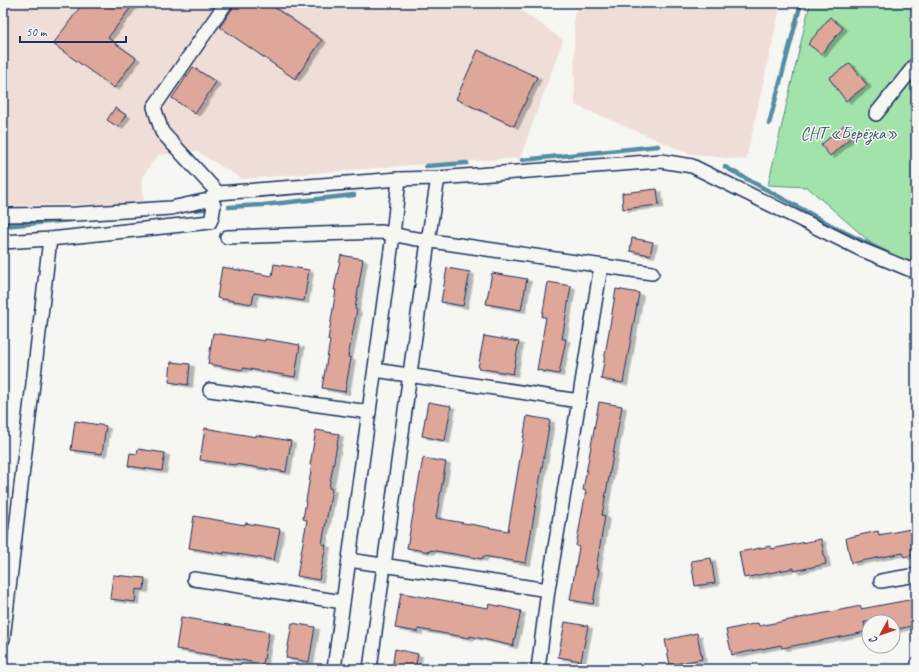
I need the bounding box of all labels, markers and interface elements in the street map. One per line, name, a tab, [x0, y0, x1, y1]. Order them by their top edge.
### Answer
scale bar	[20, 18, 126, 44]
text: 50 m	[26, 24, 48, 40]
park label: СНТ «Берёзка»	[800, 123, 898, 145]
north arrow	[861, 614, 901, 654]
text: С	[865, 633, 880, 647]

